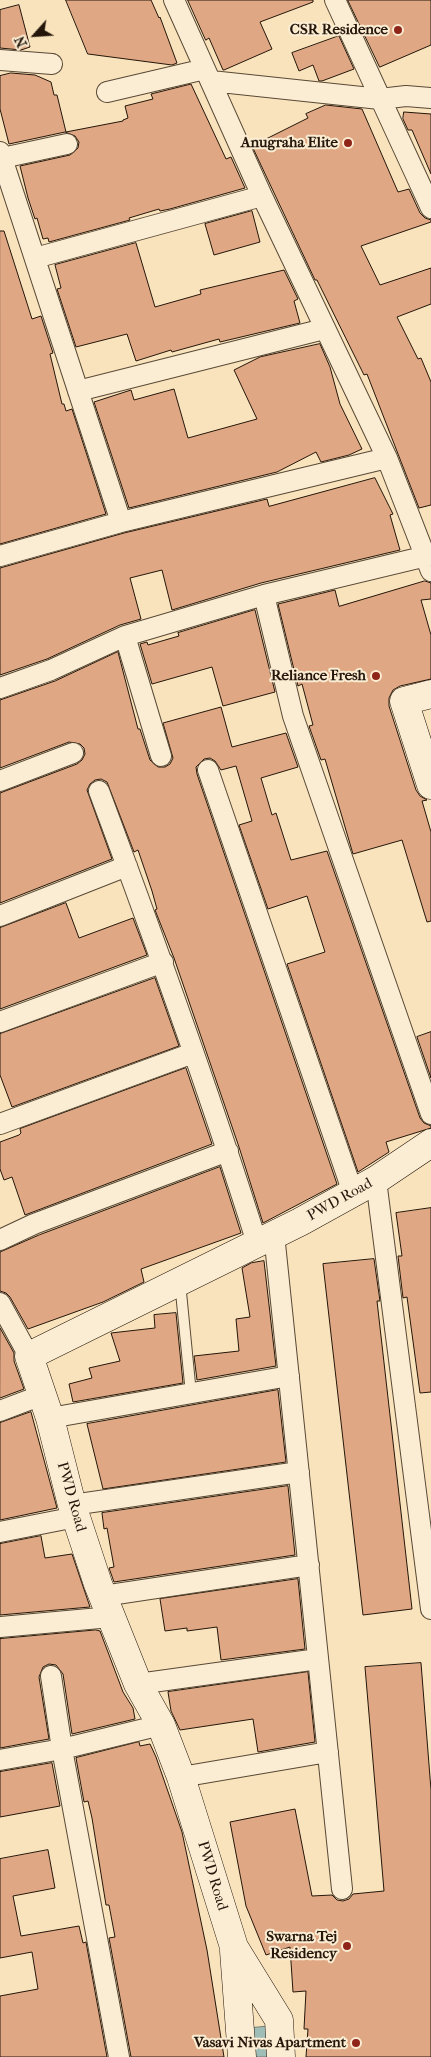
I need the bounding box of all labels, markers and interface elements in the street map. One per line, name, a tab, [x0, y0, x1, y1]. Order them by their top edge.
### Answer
north arrow	[10, 10, 60, 60]
place label: CSR Residence	[290, 21, 388, 39]
marker: CSR Residence	[392, 24, 404, 36]
text: N	[11, 33, 31, 50]
place label: Anugraha Elite	[241, 134, 338, 152]
marker: Anugraha Elite	[342, 137, 354, 149]
place label: Reliance Fresh	[271, 667, 366, 685]
marker: Reliance Fresh	[370, 670, 382, 682]
street label: PWD Road	[304, 1175, 376, 1225]
street label: PWD Road	[52, 1460, 90, 1534]
street label: PWD Road	[193, 1839, 231, 1913]
place label: Swarna Tej Residency	[266, 1928, 337, 1963]
marker: Swarna Tej Residency	[341, 1940, 353, 1952]
place label: Vasavi Nivas Apartment	[194, 2034, 346, 2052]
marker: Vasavi Nivas Apartment	[350, 2037, 362, 2049]

